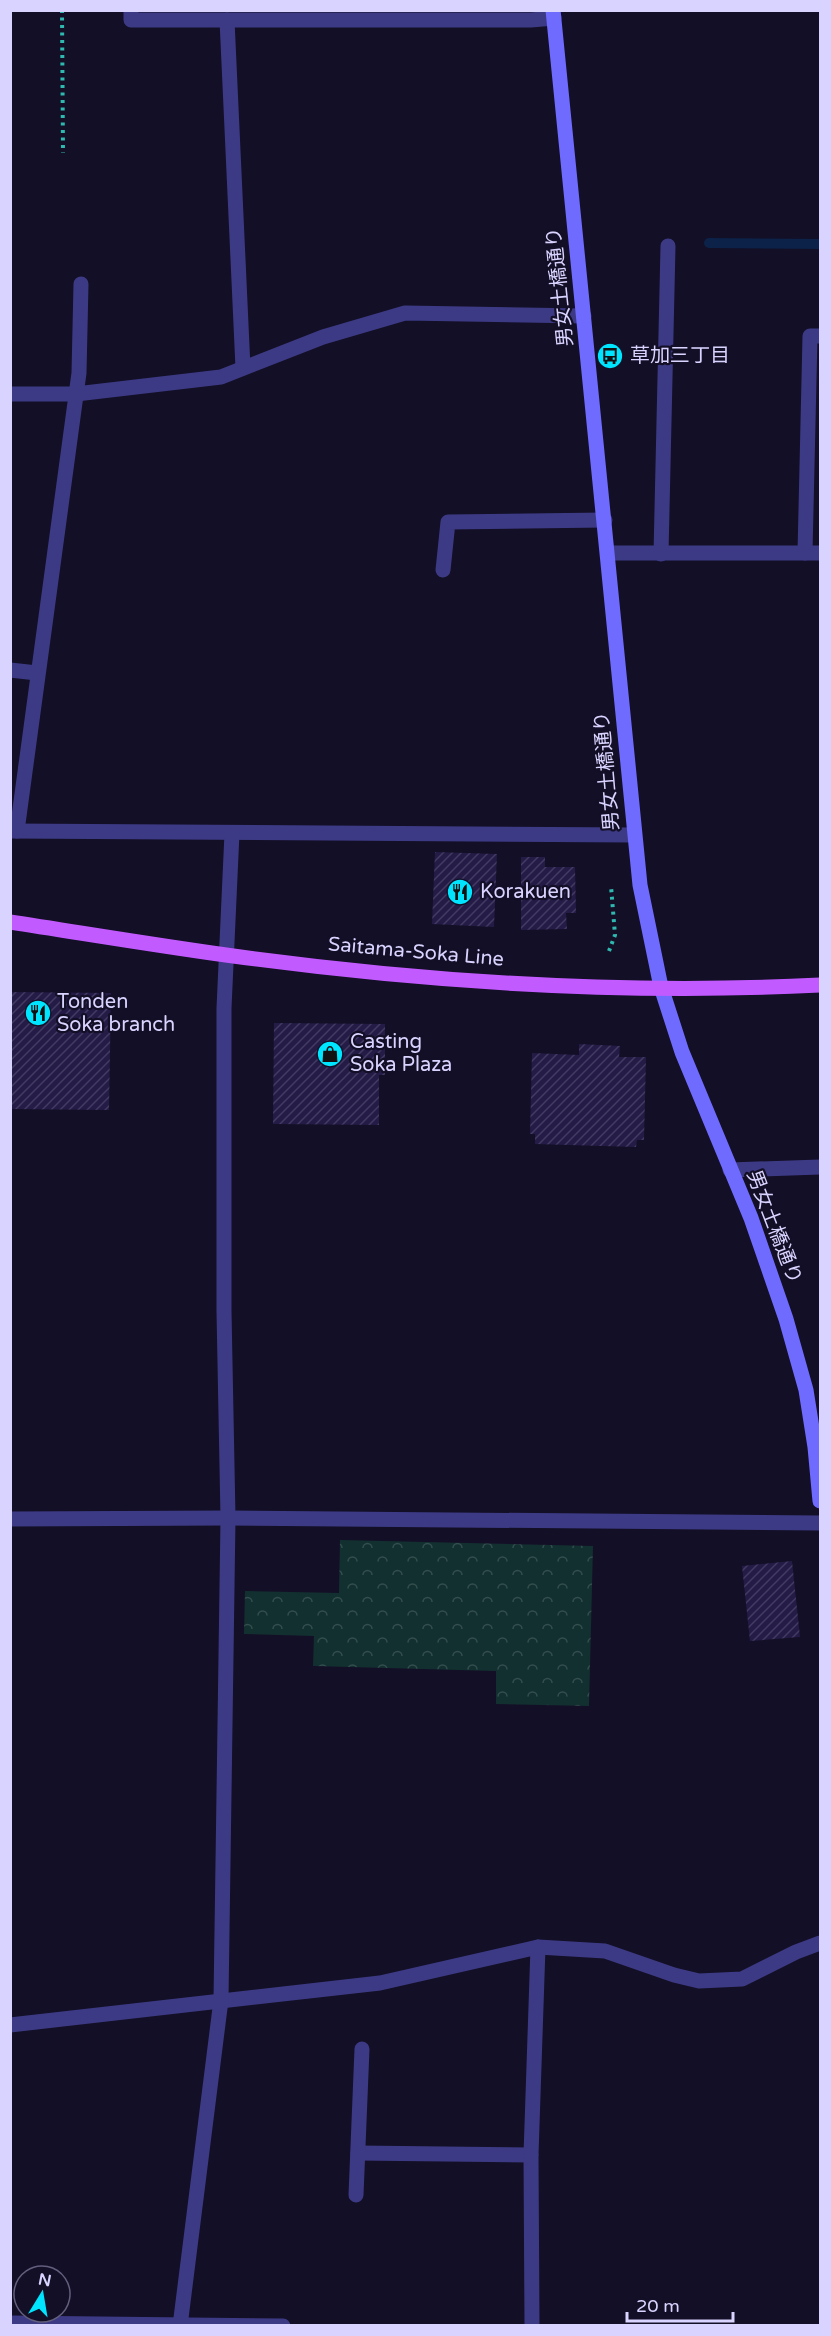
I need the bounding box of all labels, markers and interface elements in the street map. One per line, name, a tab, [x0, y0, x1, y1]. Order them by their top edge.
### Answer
street label: 男女土橋通り	[542, 226, 578, 348]
bus stop icon: 草加三丁目	[595, 341, 625, 371]
place label: 草加三丁目	[630, 344, 730, 368]
street label: 男女土橋通り	[590, 710, 624, 832]
restaurant icon: Korakuen	[445, 877, 475, 907]
place label: Korakuen	[480, 880, 571, 904]
street label: Saitama-Soka Line	[327, 932, 505, 972]
place label: Tonden Soka branch	[57, 990, 175, 1037]
restaurant icon: Tonden Soka branch	[23, 998, 53, 1028]
place label: Casting Soka Plaza	[350, 1030, 452, 1077]
shop icon: Casting Soka Plaza	[315, 1039, 345, 1069]
street label: 男女土橋通り	[741, 1167, 807, 1287]
north arrow	[12, 2264, 72, 2324]
text: N	[36, 2269, 53, 2291]
scale bar	[627, 2285, 734, 2323]
text: 20 m	[636, 2295, 680, 2317]

